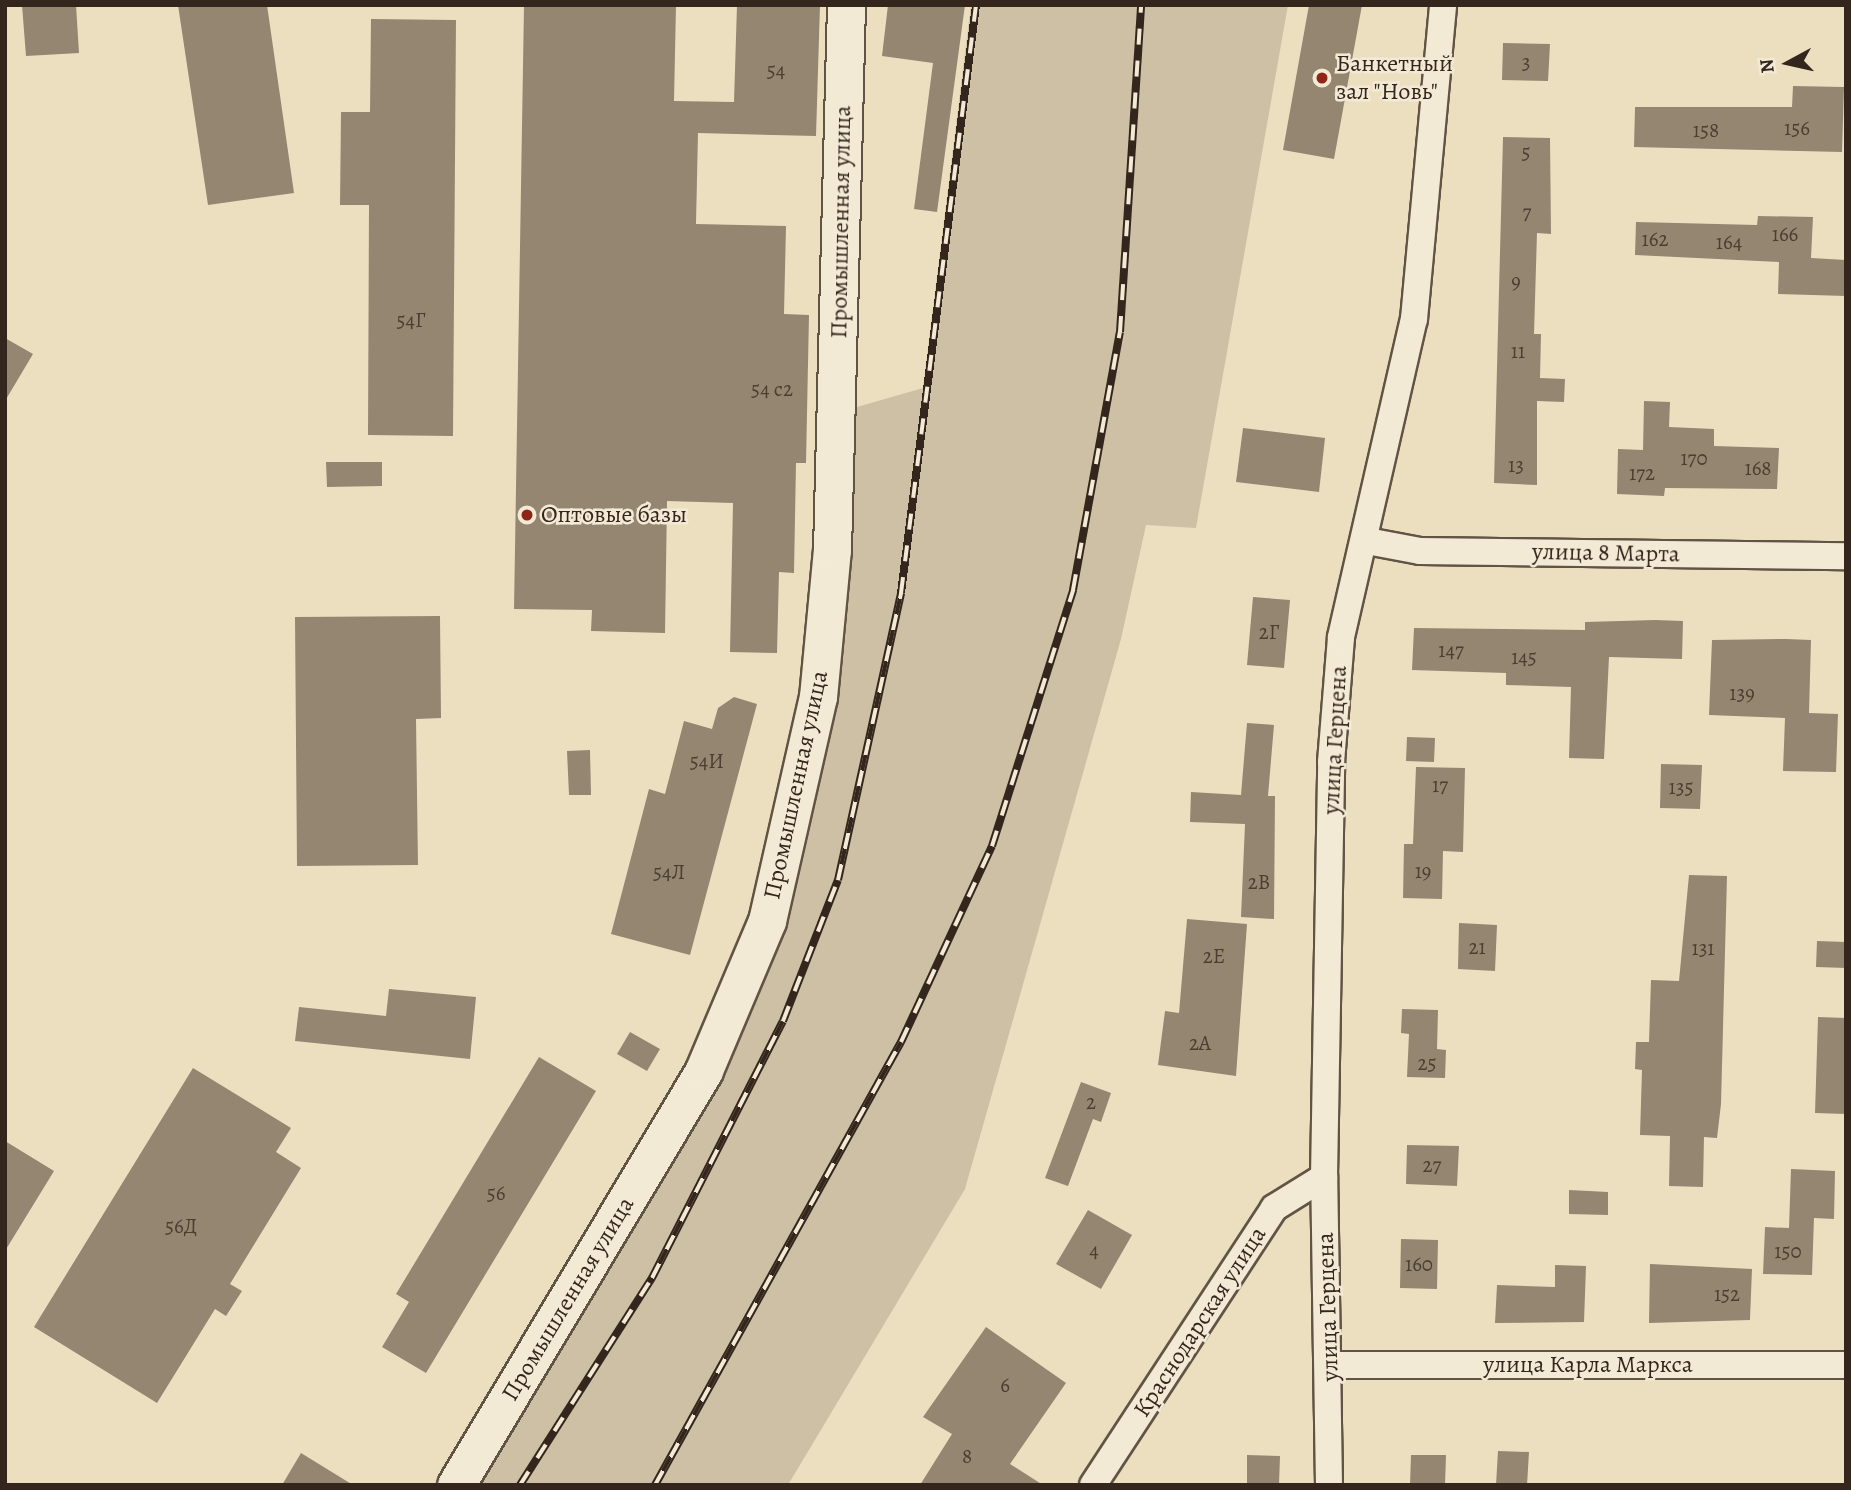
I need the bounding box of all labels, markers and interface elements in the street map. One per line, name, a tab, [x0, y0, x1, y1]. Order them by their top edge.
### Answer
north arrow	[1753, 28, 1823, 98]
house number: 3	[1522, 49, 1530, 75]
place label: Банкетный зал "Новь"	[1336, 50, 1453, 106]
house number: 54	[767, 57, 785, 83]
text: N	[1753, 57, 1781, 75]
marker: Банкетный зал "Новь"	[1314, 70, 1330, 86]
street label: Промышленная улица	[825, 105, 857, 339]
house number: 156	[1784, 115, 1810, 141]
house number: 158	[1693, 117, 1719, 143]
house number: 5	[1521, 139, 1531, 165]
house number: 7	[1523, 199, 1531, 225]
house number: 166	[1772, 221, 1798, 247]
house number: 162	[1642, 226, 1668, 252]
house number: 164	[1716, 229, 1742, 255]
house number: 9	[1511, 268, 1521, 294]
house number: 54Г	[397, 307, 425, 333]
house number: 11	[1511, 338, 1525, 364]
house number: 54 с2	[751, 376, 793, 402]
house number: 170	[1680, 445, 1708, 471]
house number: 13	[1508, 452, 1524, 478]
house number: 168	[1744, 455, 1772, 481]
house number: 172	[1629, 460, 1655, 486]
place label: Оптовые базы	[541, 501, 687, 529]
marker: Оптовые базы	[519, 507, 535, 523]
street label: улица 8 Марта	[1532, 537, 1680, 569]
house number: 2Г	[1259, 619, 1279, 645]
house number: 147	[1438, 637, 1464, 663]
house number: 145	[1511, 644, 1537, 670]
street label: улица Герцена	[1317, 665, 1353, 815]
street label: Промышленная улица	[758, 668, 834, 902]
house number: 139	[1729, 680, 1755, 706]
house number: 54И	[690, 748, 724, 774]
house number: 17	[1432, 772, 1448, 798]
house number: 135	[1669, 774, 1693, 800]
house number: 19	[1415, 858, 1431, 884]
house number: 54Л	[653, 859, 685, 885]
house number: 2В	[1248, 869, 1270, 895]
house number: 21	[1468, 934, 1486, 960]
house number: 131	[1691, 935, 1715, 961]
house number: 2Е	[1203, 943, 1225, 969]
house number: 2А	[1189, 1030, 1211, 1056]
house number: 25	[1417, 1050, 1437, 1076]
house number: 2	[1086, 1089, 1096, 1115]
house number: 27	[1423, 1152, 1441, 1178]
house number: 56	[487, 1180, 505, 1206]
street label: Промышленная улица	[496, 1192, 640, 1406]
house number: 56Д	[165, 1213, 197, 1239]
street label: Краснодарская улица	[1128, 1221, 1272, 1423]
street label: улица Герцена	[1311, 1232, 1345, 1382]
house number: 4	[1089, 1237, 1099, 1263]
house number: 150	[1774, 1238, 1802, 1264]
house number: 160	[1405, 1251, 1433, 1277]
house number: 152	[1714, 1281, 1740, 1307]
street label: улица Карла Маркса	[1483, 1351, 1693, 1379]
house number: 6	[1000, 1372, 1010, 1398]
house number: 8	[962, 1443, 972, 1469]

